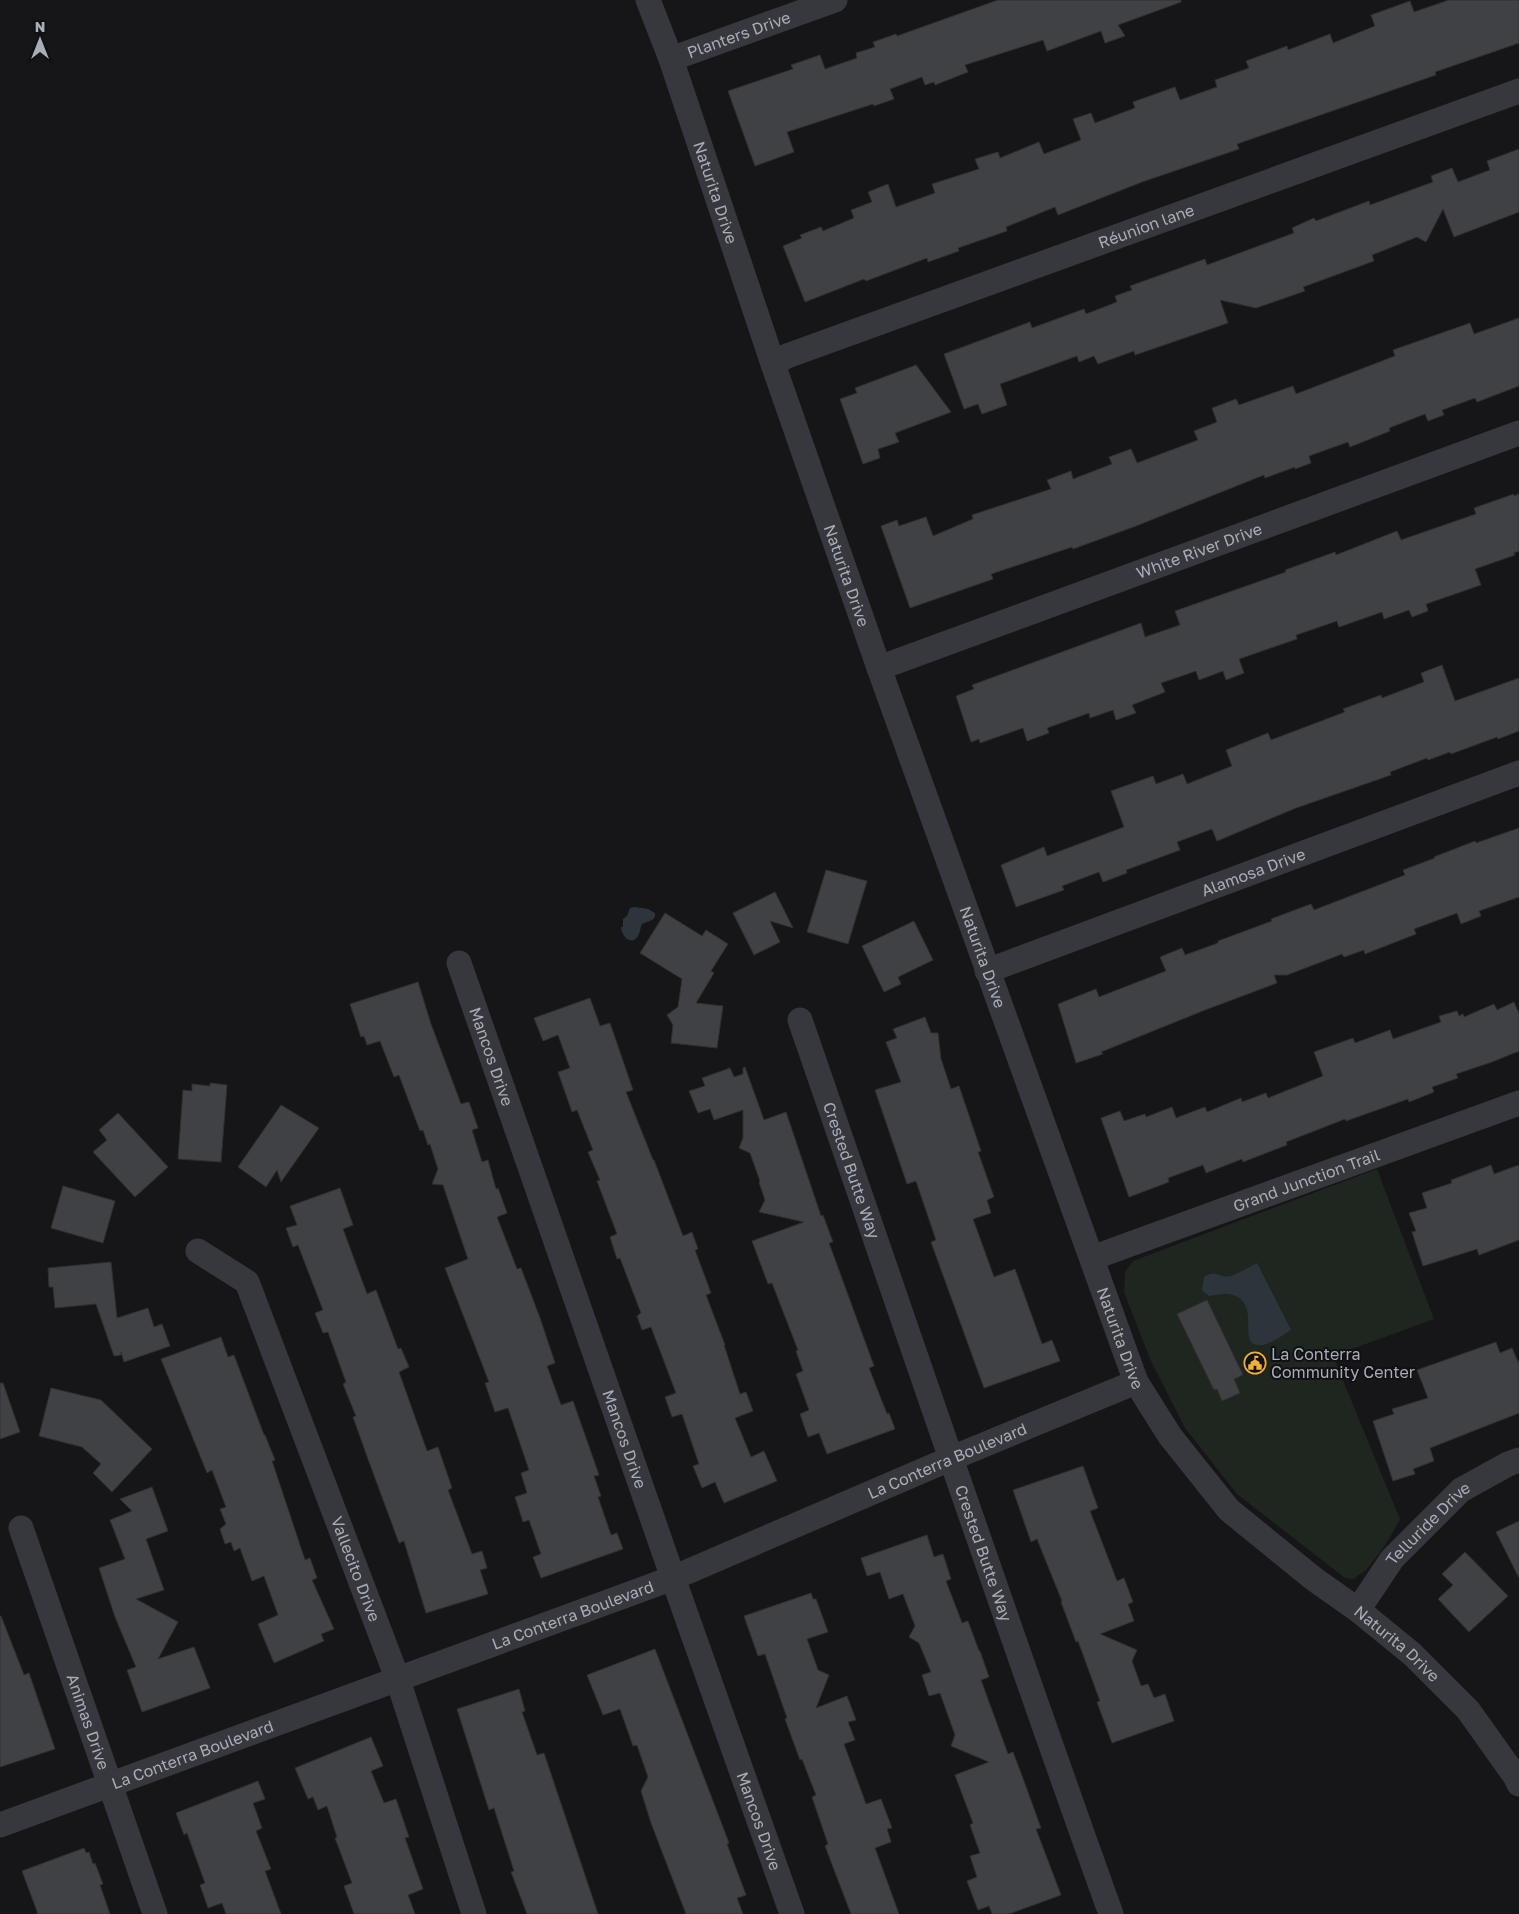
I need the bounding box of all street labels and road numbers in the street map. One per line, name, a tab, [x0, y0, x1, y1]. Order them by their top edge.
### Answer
street label: Planters Drive	[684, 7, 793, 62]
street label: Naturita Drive	[689, 139, 742, 246]
street label: Réunion lane	[1095, 199, 1197, 253]
street label: White River Drive	[1134, 518, 1265, 583]
street label: Naturita Drive	[820, 522, 874, 629]
street label: Alamosa Drive	[1198, 843, 1308, 900]
street label: Naturita Drive	[956, 903, 1011, 1011]
street label: Mancos Drive	[465, 1004, 518, 1109]
street label: Crested Butte Way	[819, 1099, 885, 1241]
street label: Grand Junction Trail	[1230, 1144, 1382, 1216]
street label: Naturita Drive	[1093, 1284, 1148, 1393]
street label: Mancos Drive	[598, 1387, 651, 1491]
street label: La Conterra Boulevard	[864, 1418, 1030, 1503]
street label: Telluride Drive	[1381, 1477, 1473, 1569]
street label: Crested Butte Way	[951, 1482, 1017, 1624]
street label: Vallecito Drive	[327, 1514, 385, 1624]
street label: La Conterra Boulevard	[489, 1576, 656, 1654]
street label: Naturita Drive	[1350, 1601, 1444, 1686]
street label: Animas Drive	[62, 1671, 114, 1772]
street label: La Conterra Boulevard	[109, 1716, 276, 1793]
street label: Mancos Drive	[732, 1769, 786, 1873]

